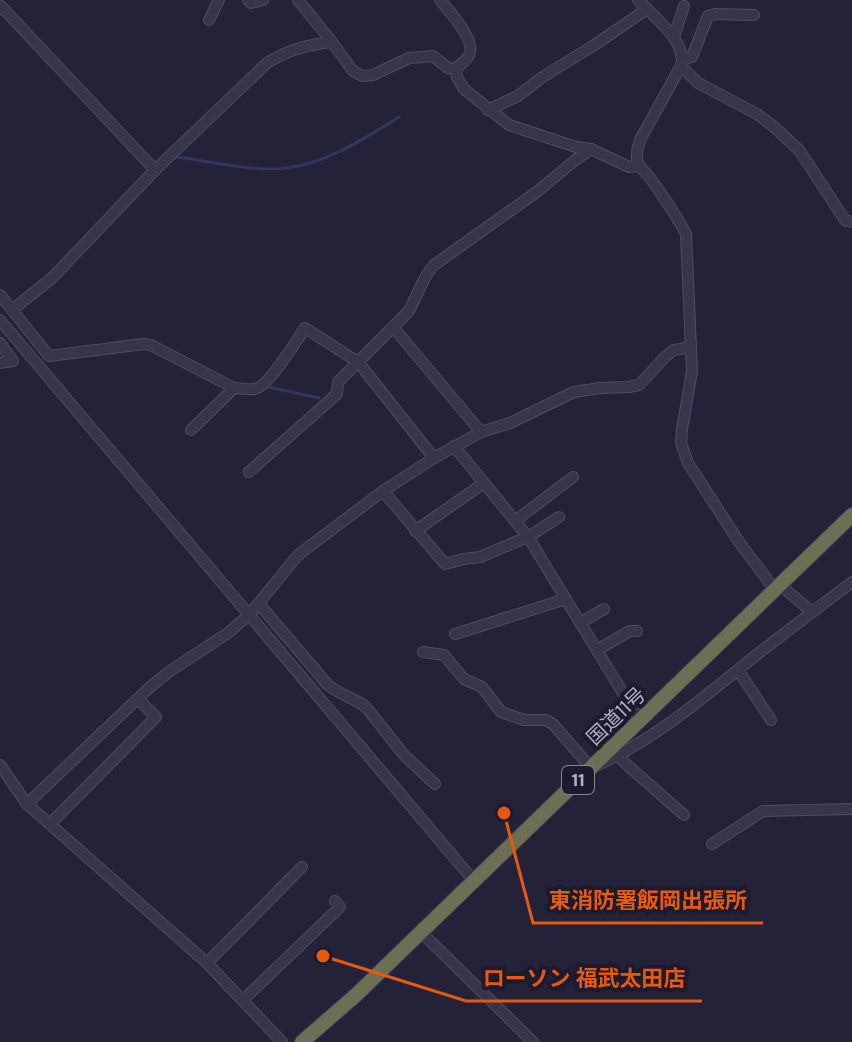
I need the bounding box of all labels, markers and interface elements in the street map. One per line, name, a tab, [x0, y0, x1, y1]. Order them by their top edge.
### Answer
street label: 国道11号	[581, 681, 651, 751]
road number: 11	[562, 766, 594, 794]
callout: 東消防署飯岡出張所	[533, 877, 763, 923]
text: 東消防署飯岡出張所	[549, 886, 747, 915]
callout: ローソン 福武太田店	[466, 955, 702, 1001]
text: ローソン 福武太田店	[482, 964, 686, 993]

